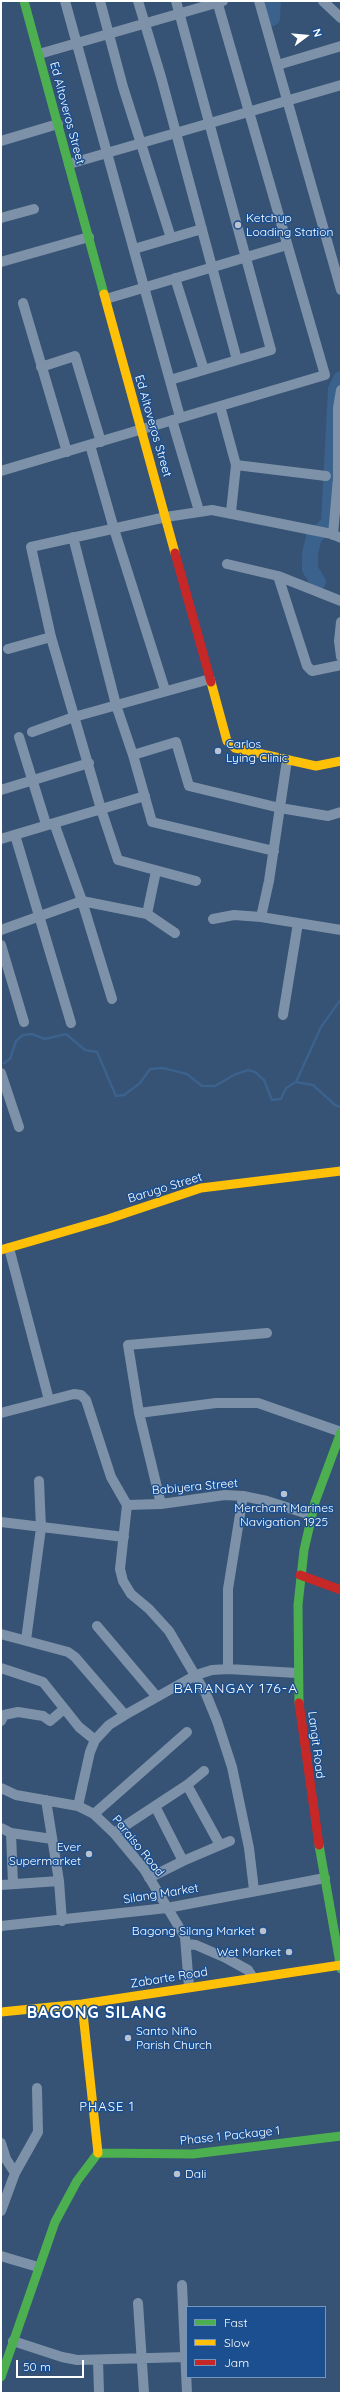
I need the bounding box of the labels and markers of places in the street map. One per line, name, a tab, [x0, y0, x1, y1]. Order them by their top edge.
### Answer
place label: Ketchup Loading Station	[246, 211, 333, 239]
marker: Ketchup Loading Station	[233, 220, 243, 230]
place label: Carlos Lying Clinic	[226, 737, 288, 765]
marker: Carlos Lying Clinic	[213, 746, 223, 756]
marker: Merchant Marines Navigation 1925	[279, 1489, 289, 1499]
place label: Merchant Marines Navigation 1925	[234, 1501, 334, 1529]
place label: Ever Supermarket	[9, 1840, 81, 1868]
marker: Ever Supermarket	[84, 1849, 94, 1859]
place label: Bagong Silang Market	[132, 1924, 255, 1938]
marker: Bagong Silang Market	[258, 1926, 268, 1936]
place label: Wet Market	[217, 1945, 281, 1959]
marker: Wet Market	[284, 1947, 294, 1957]
place label: Santo Niño Parish Church	[136, 2024, 212, 2052]
marker: Santo Niño Parish Church	[123, 2033, 133, 2043]
place label: Dali	[185, 2167, 206, 2181]
marker: Dali	[172, 2169, 182, 2179]

